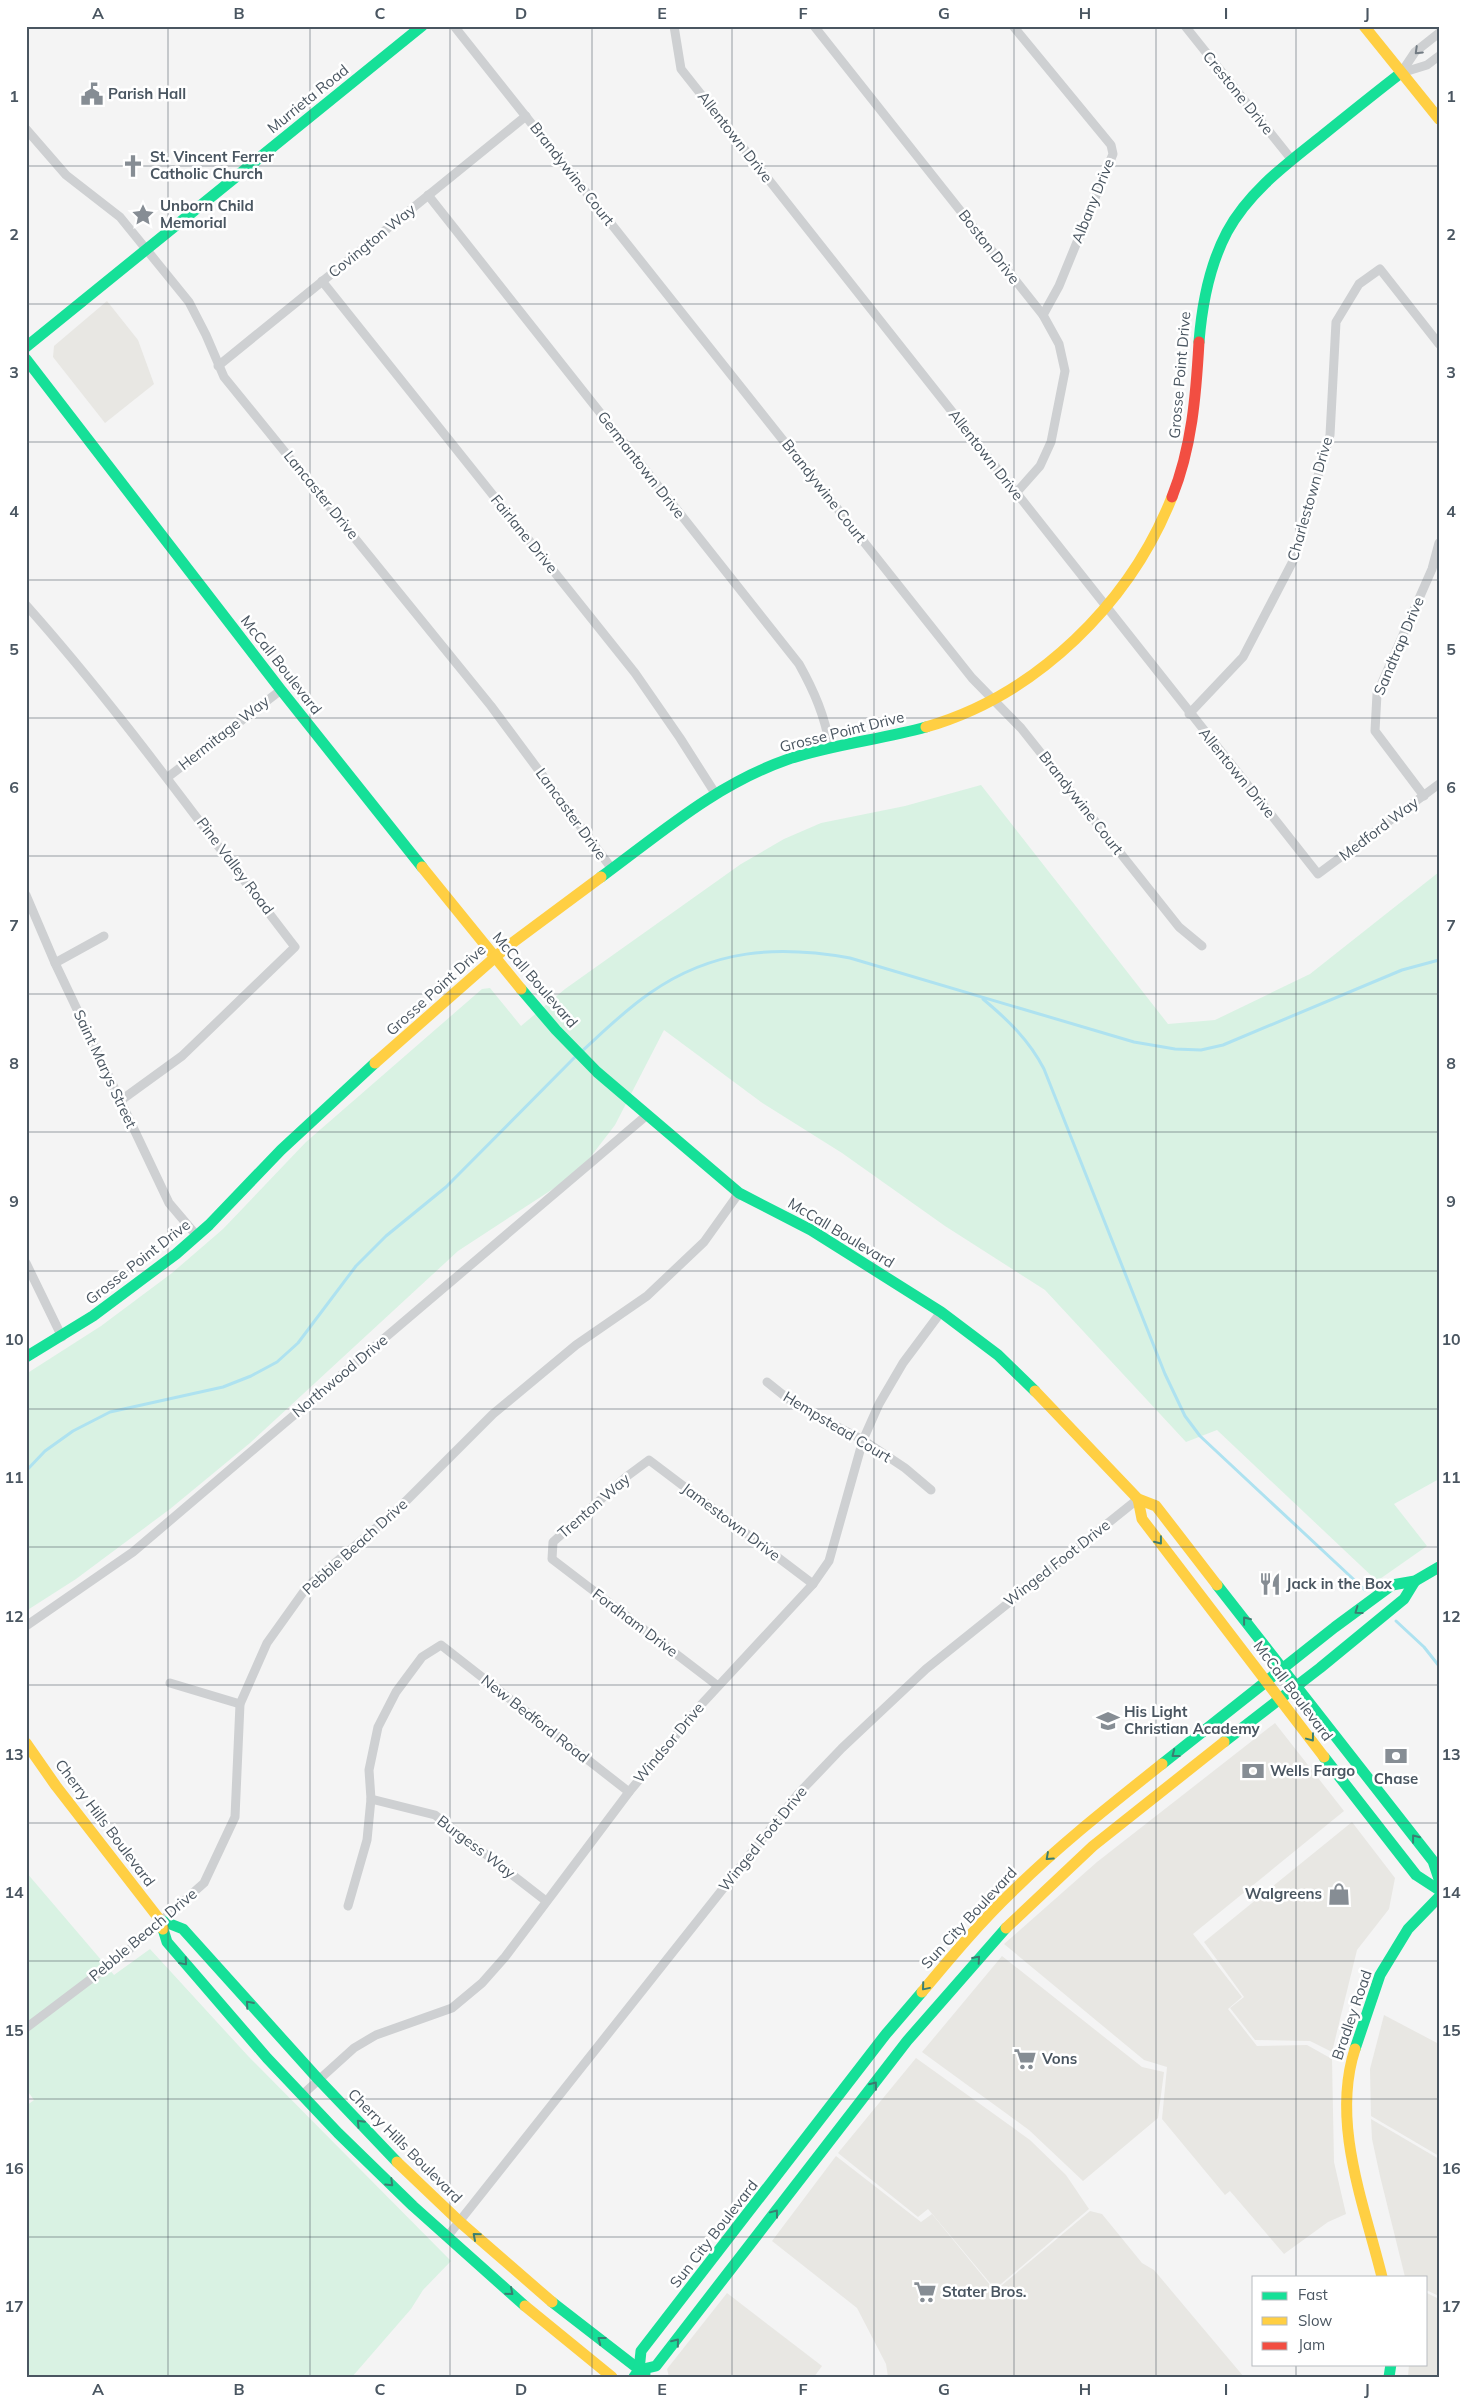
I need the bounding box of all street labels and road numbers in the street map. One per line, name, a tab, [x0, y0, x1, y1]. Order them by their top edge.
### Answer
street label: Crestone Drive	[1199, 47, 1278, 138]
street label: Murrieta Road	[263, 60, 352, 137]
street label: Allentown Drive	[694, 87, 777, 186]
street label: Brandywine Court	[526, 118, 619, 229]
street label: Albany Drive	[1067, 156, 1118, 246]
street label: Covington Way	[324, 200, 419, 282]
street label: Boston Drive	[955, 206, 1024, 288]
street label: Grosse Point Drive	[1164, 311, 1195, 439]
street label: Allentown Drive	[945, 405, 1028, 504]
street label: Germantown Drive	[594, 407, 689, 522]
street label: Brandywine Court	[778, 435, 871, 546]
street label: Charlestown Drive	[1283, 435, 1336, 563]
street label: Lancaster Drive	[280, 446, 363, 543]
street label: Fairlane Drive	[487, 490, 562, 577]
street label: Sandtrap Drive	[1369, 594, 1428, 698]
street label: McCall Boulevard	[237, 611, 326, 718]
street label: Hermitage Way	[175, 691, 273, 774]
street label: Grosse Point Drive	[778, 707, 906, 756]
street label: Allentown Drive	[1195, 724, 1280, 822]
street label: Brandywine Court	[1035, 747, 1128, 858]
street label: Lancaster Drive	[532, 764, 611, 863]
street label: Medford Way	[1335, 793, 1422, 865]
street label: Pine Valley Road	[193, 813, 278, 918]
street label: McCall Boulevard	[489, 928, 582, 1031]
street label: Grosse Point Drive	[382, 940, 489, 1039]
street label: Saint Marys Street	[70, 1007, 141, 1131]
street label: McCall Boulevard	[785, 1193, 898, 1272]
street label: Grosse Point Drive	[82, 1215, 194, 1308]
street label: Northwood Drive	[288, 1330, 391, 1421]
street label: Hempstead Court	[780, 1387, 895, 1466]
street label: Trenton Way	[554, 1469, 634, 1542]
street label: Jamestown Drive	[678, 1478, 784, 1565]
street label: Pebble Beach Drive	[298, 1494, 411, 1599]
street label: Winged Foot Drive	[1000, 1515, 1114, 1610]
street label: Fordham Drive	[589, 1584, 682, 1661]
street label: McCall Boulevard	[1250, 1637, 1337, 1745]
street label: New Bedford Road	[477, 1670, 593, 1767]
street label: Windsor Drive	[629, 1698, 708, 1787]
street label: Cherry Hills Boulevard	[51, 1755, 159, 1890]
street label: Winged Foot Drive	[714, 1782, 811, 1895]
street label: Burgess Way	[433, 1811, 519, 1882]
street label: Sun City Boulevard	[917, 1863, 1021, 1972]
street label: Pebble Beach Drive	[85, 1884, 200, 1985]
street label: Bradley Road	[1327, 1967, 1376, 2062]
street label: Cherry Hills Boulevard	[344, 2084, 467, 2207]
street label: Sun City Boulevard	[665, 2176, 762, 2292]

